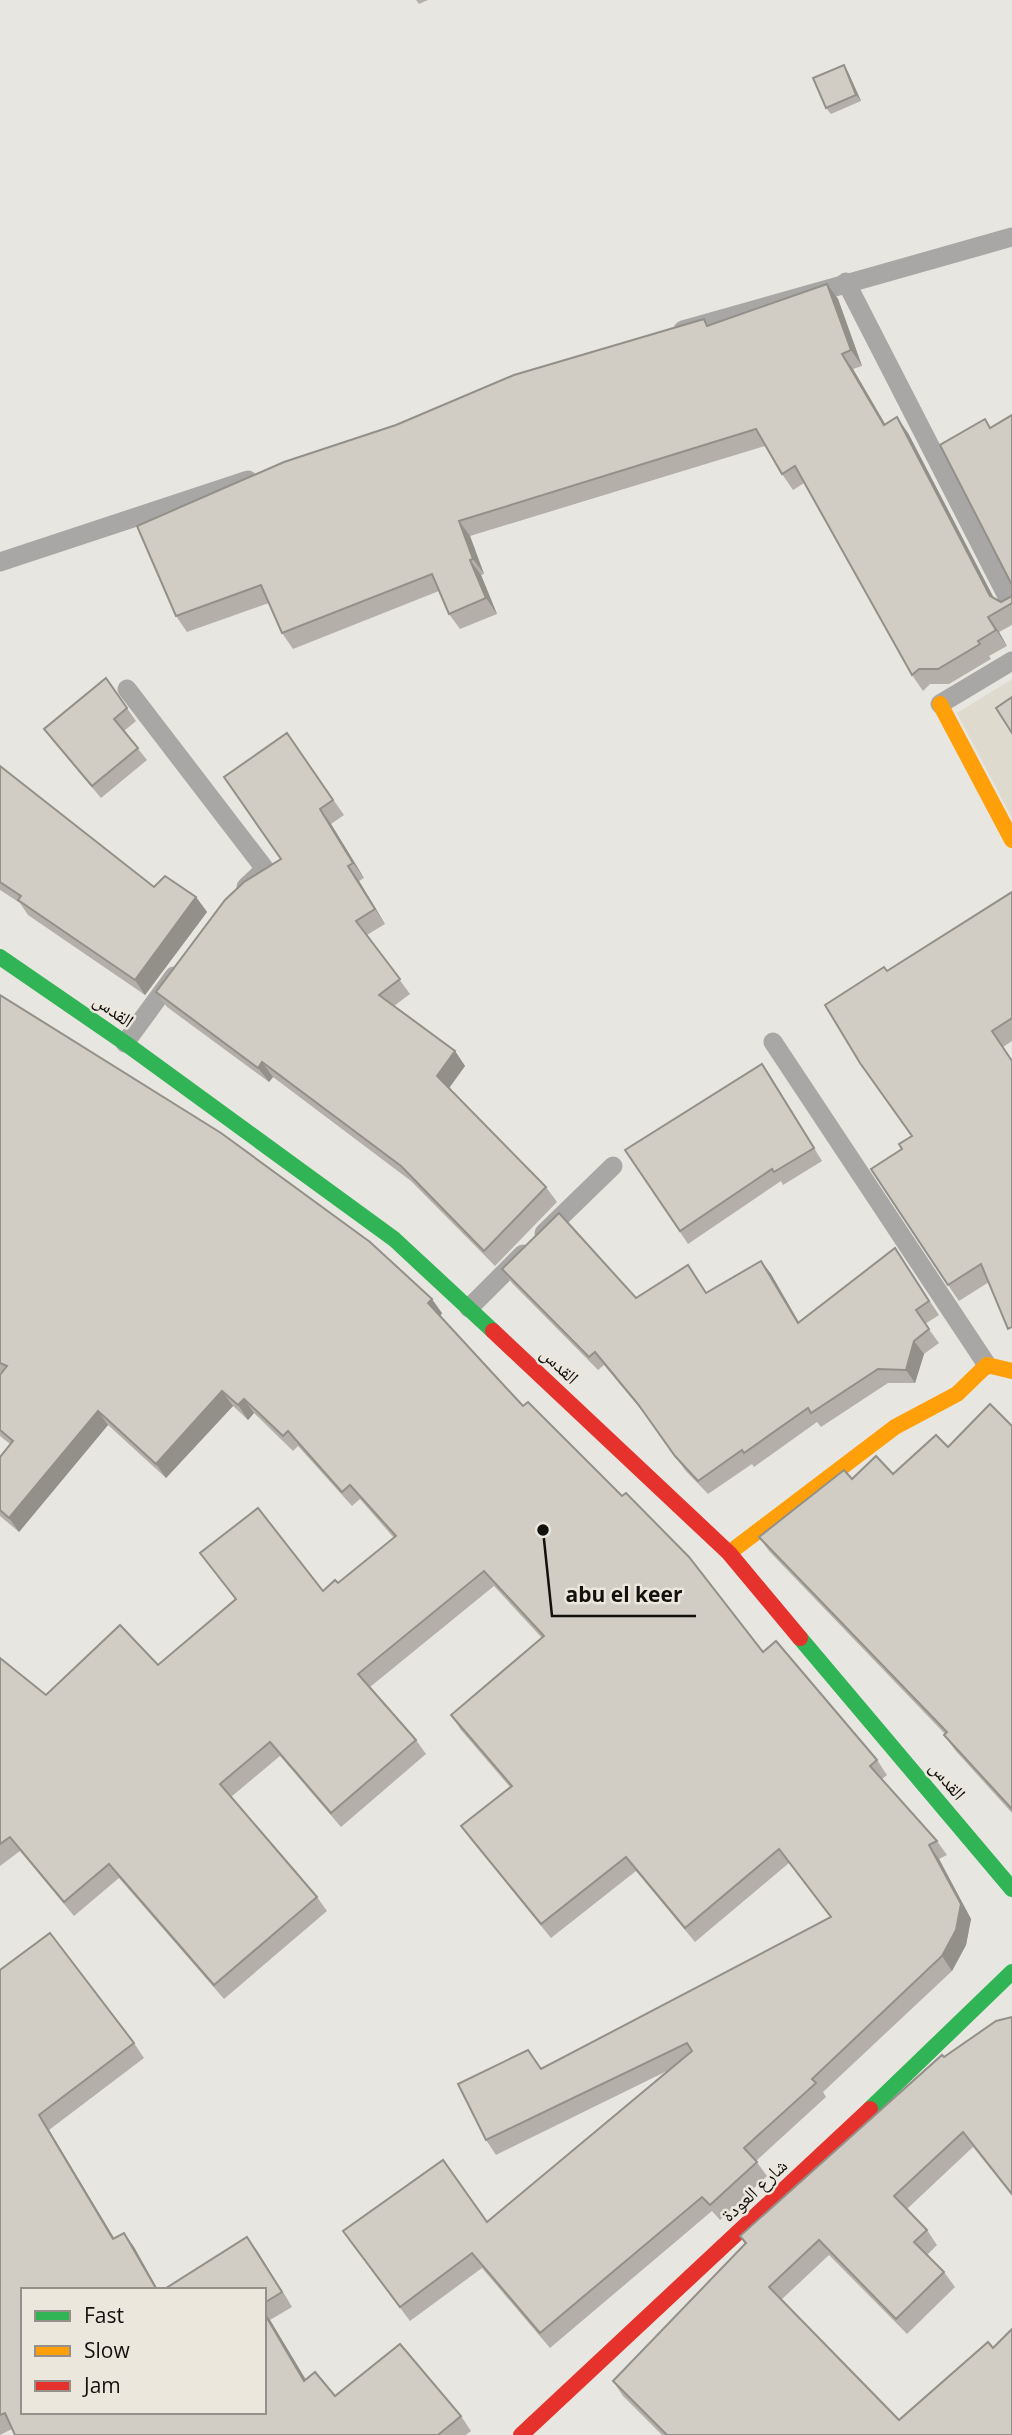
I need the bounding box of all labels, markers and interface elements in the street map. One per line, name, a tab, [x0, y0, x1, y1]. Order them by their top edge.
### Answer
street label: القدس	[88, 987, 140, 1033]
street label: القدس	[535, 1340, 585, 1390]
callout: abu el keer	[552, 1574, 696, 1616]
text: abu el keer	[566, 1580, 683, 1608]
street label: القدس	[924, 1755, 972, 1805]
street label: شارع العودة	[715, 2153, 793, 2227]
legend	[21, 2288, 266, 2414]
text: Fast	[84, 2301, 124, 2329]
text: Slow	[84, 2336, 130, 2364]
text: Jam	[82, 2371, 121, 2399]

